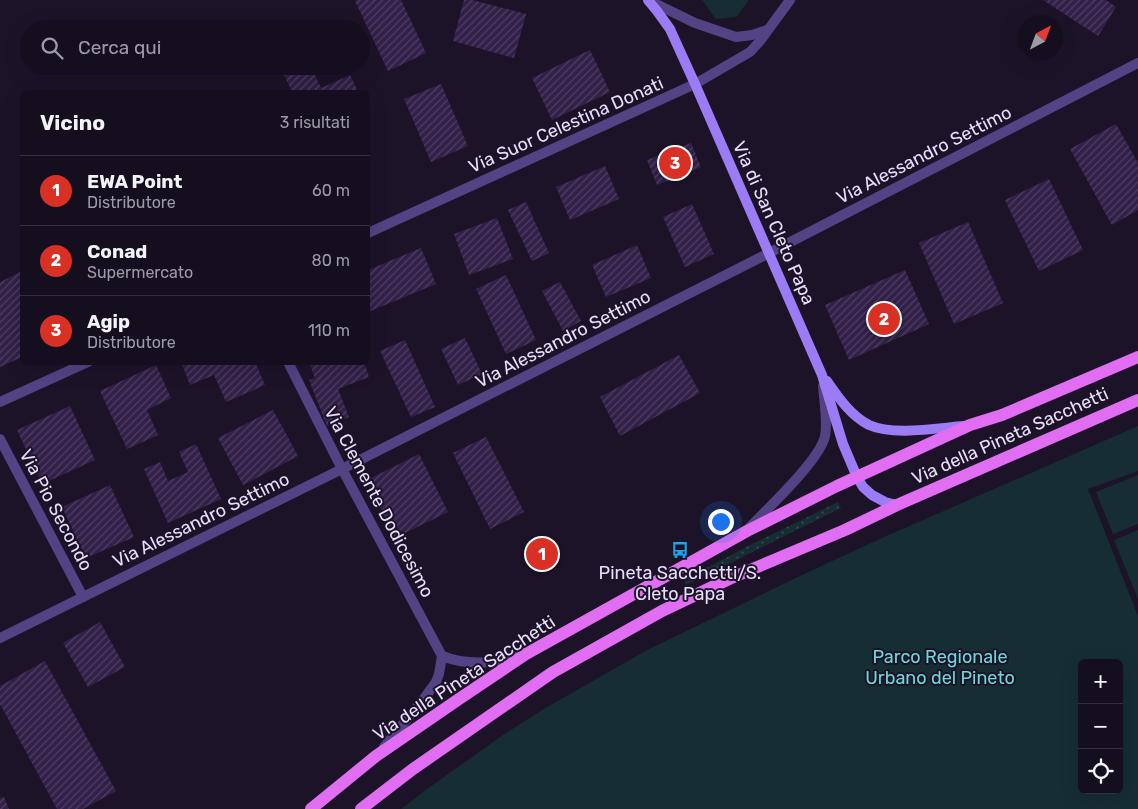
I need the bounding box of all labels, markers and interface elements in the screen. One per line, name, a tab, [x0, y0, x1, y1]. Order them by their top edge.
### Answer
north arrow	[1018, 15, 1063, 60]
search box	[20, 20, 370, 75]
icon: search	[38, 34, 66, 62]
text: Cerca qui	[78, 36, 161, 59]
street label: Via Suor Celestina Donati	[465, 72, 667, 178]
street label: Via Alessandro Settimo	[833, 101, 1015, 209]
text: Vicino	[40, 110, 105, 135]
text: 3 risultati	[280, 113, 350, 132]
street label: Via di San Cleto Papa	[728, 138, 820, 308]
pin: 3	[659, 144, 691, 182]
text: EWA Point	[87, 170, 182, 193]
text: 1	[52, 181, 60, 200]
text: 60 m	[312, 181, 350, 200]
text: Distributore	[87, 193, 176, 212]
text: Conad	[87, 240, 147, 263]
text: 2	[51, 251, 61, 270]
text: 80 m	[312, 251, 350, 270]
text: Supermercato	[87, 263, 193, 282]
street label: Via Alessandro Settimo	[472, 285, 654, 393]
pin: 2	[868, 300, 900, 338]
text: Agip	[87, 310, 130, 333]
text: 3	[51, 321, 61, 340]
text: 110 m	[308, 321, 350, 340]
text: Distributore	[87, 333, 176, 352]
street label: Via della Pineta Sacchetti	[908, 383, 1112, 489]
street label: Via Clemente Dodicesimo	[319, 403, 439, 601]
street label: Via Pio Secondo	[15, 445, 97, 575]
street label: Via Alessandro Settimo	[109, 468, 293, 572]
your location	[708, 509, 734, 535]
pin: 1	[526, 535, 558, 573]
bus stop icon: Pineta Sacchetti/S. Cleto Papa	[670, 540, 690, 560]
place label: Pineta Sacchetti/S. Cleto Papa	[599, 562, 761, 605]
street label: Via della Pineta Sacchetti	[369, 611, 559, 745]
park label: Parco Regionale Urbano del Pineto	[865, 646, 1015, 689]
map controls	[1078, 659, 1123, 794]
button: +	[1078, 659, 1123, 704]
button: −	[1078, 704, 1123, 749]
button: locate	[1078, 749, 1123, 794]

